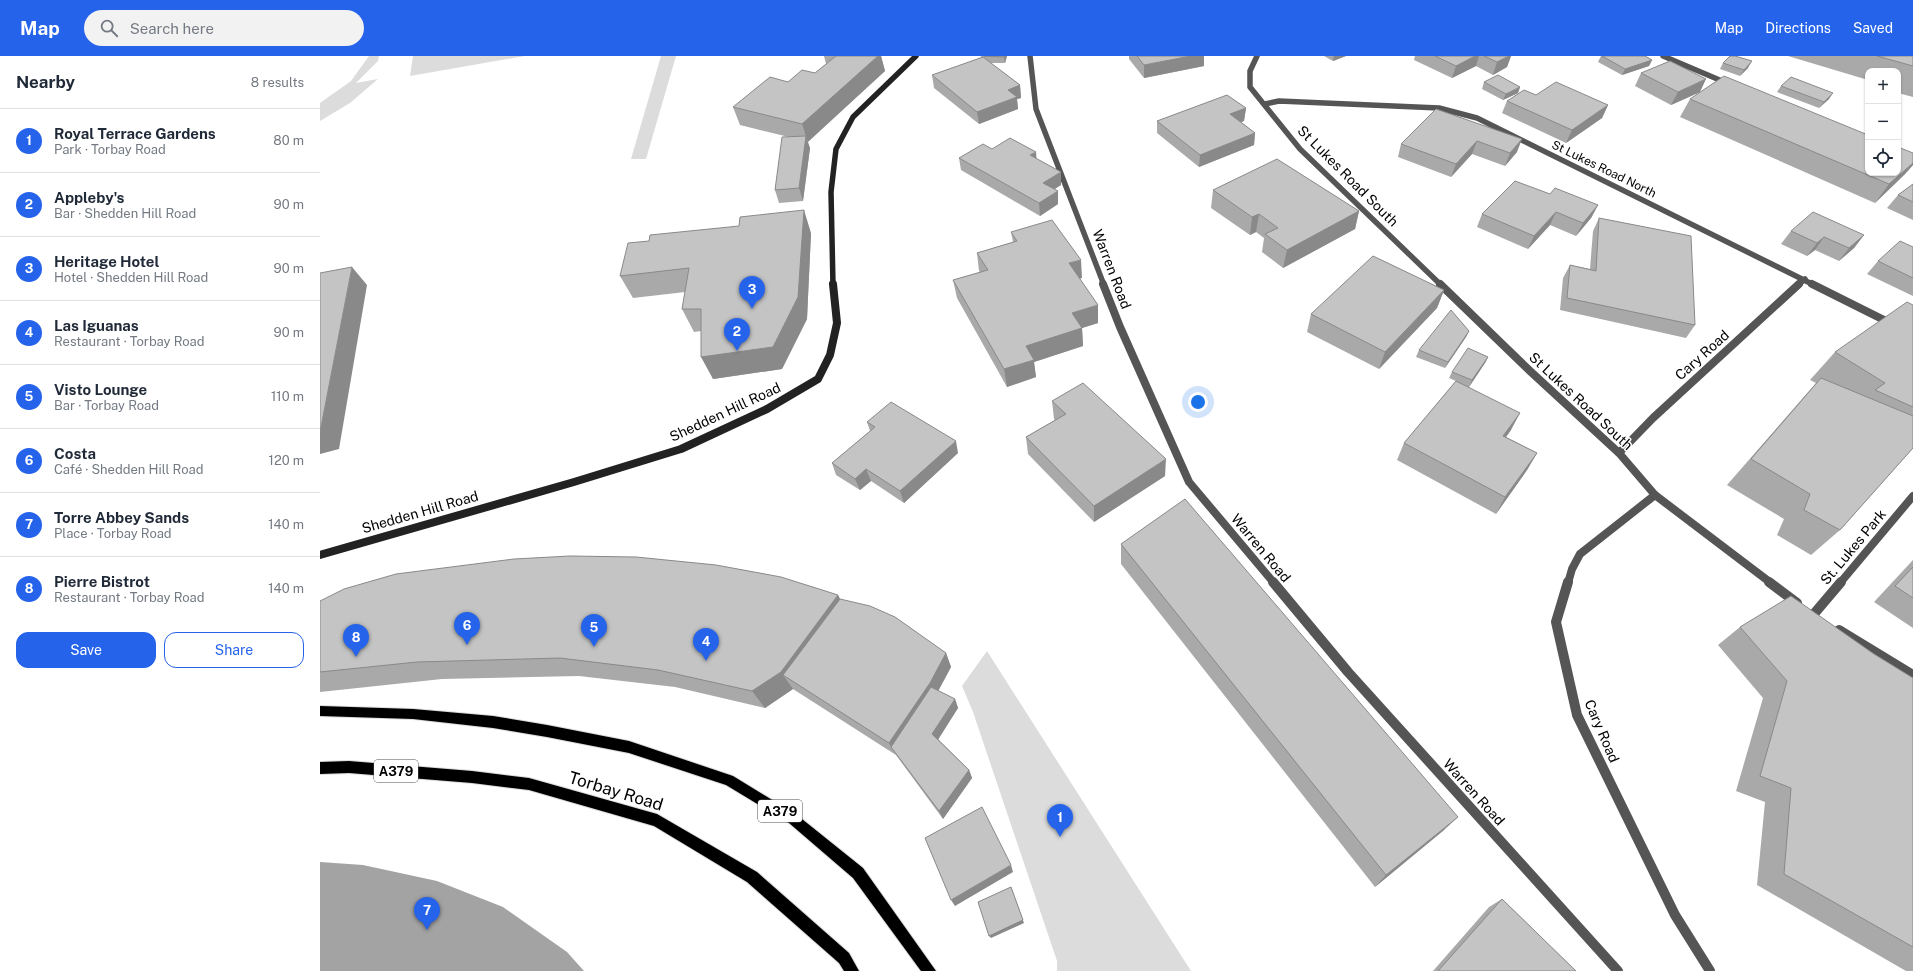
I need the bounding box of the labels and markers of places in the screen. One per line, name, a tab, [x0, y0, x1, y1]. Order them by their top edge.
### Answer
pin: 3	[739, 276, 765, 309]
pin: 2	[724, 318, 750, 351]
pin: 6	[454, 612, 480, 645]
pin: 5	[581, 614, 607, 647]
pin: 8	[343, 624, 369, 657]
pin: 4	[693, 628, 719, 661]
pin: 1	[1047, 804, 1073, 837]
pin: 7	[414, 897, 440, 930]

